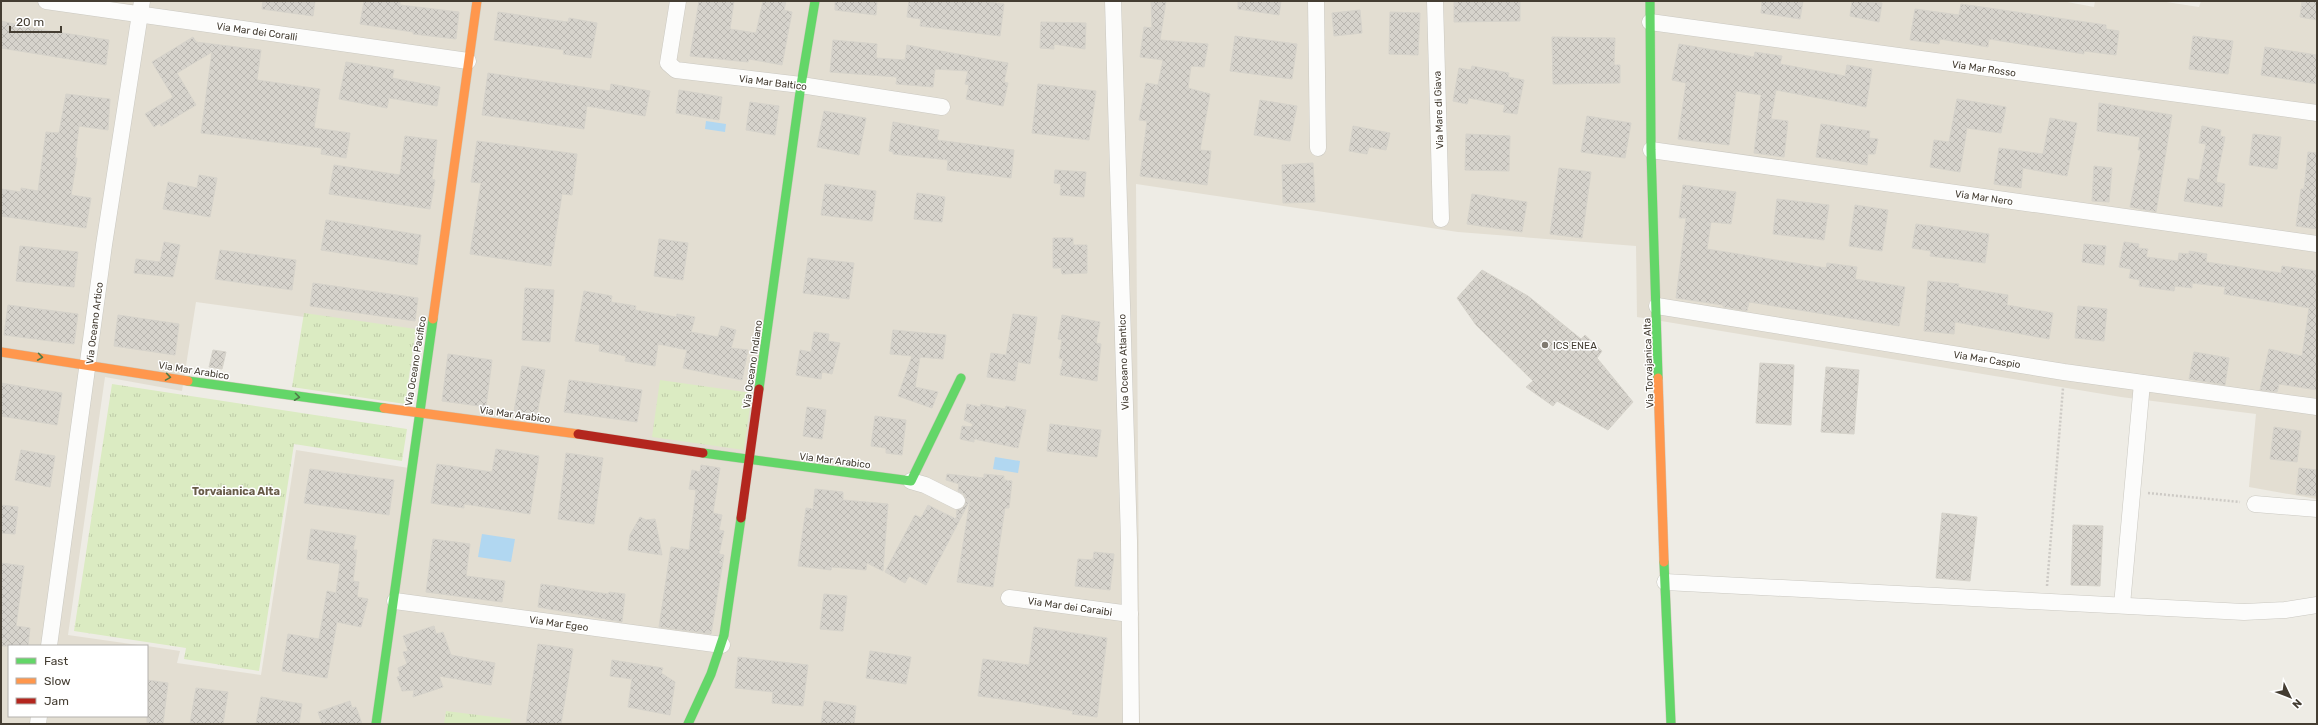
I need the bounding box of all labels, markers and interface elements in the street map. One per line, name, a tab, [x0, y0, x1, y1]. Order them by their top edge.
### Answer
scale bar	[10, 8, 61, 34]
text: 20 m	[16, 15, 44, 29]
street label: Via Mar dei Coralli	[216, 20, 298, 44]
street label: Via Mar Rosso	[1951, 59, 2017, 79]
street label: Via Mare di Giava	[1432, 71, 1446, 149]
street label: Via Mar Baltico	[738, 73, 808, 93]
street label: Via Mar Nero	[1954, 188, 2014, 208]
street label: Via Oceano Artico	[84, 281, 106, 365]
street label: Via Oceano Atlantico	[1116, 313, 1132, 410]
street label: Via Oceano Pacifico	[403, 315, 429, 407]
street label: Via Torvajanica Alta	[1641, 318, 1657, 408]
street label: Via Oceano Indiano	[741, 319, 765, 409]
marker: ICS ENEA	[1540, 340, 1550, 350]
place label: ICS ENEA	[1553, 340, 1597, 352]
street label: Via Mar Caspio	[1952, 349, 2022, 371]
one-way arrow	[37, 352, 43, 361]
street label: Via Mar Arabico	[157, 359, 230, 383]
one-way arrow	[165, 372, 171, 381]
one-way arrow	[293, 392, 300, 401]
street label: Via Mar Arabico	[479, 404, 551, 426]
street label: Via Mar Arabico	[799, 451, 871, 471]
district label: Torvaianica Alta	[192, 485, 280, 498]
street label: Via Mar dei Caraibi	[1027, 595, 1113, 619]
street label: Via Mar Egeo	[528, 614, 590, 634]
legend	[8, 645, 148, 717]
text: Fast	[44, 654, 68, 668]
text: Slow	[44, 674, 71, 688]
north arrow	[2270, 677, 2310, 717]
text: Jam	[44, 694, 69, 708]
text: N	[2289, 696, 2304, 711]

